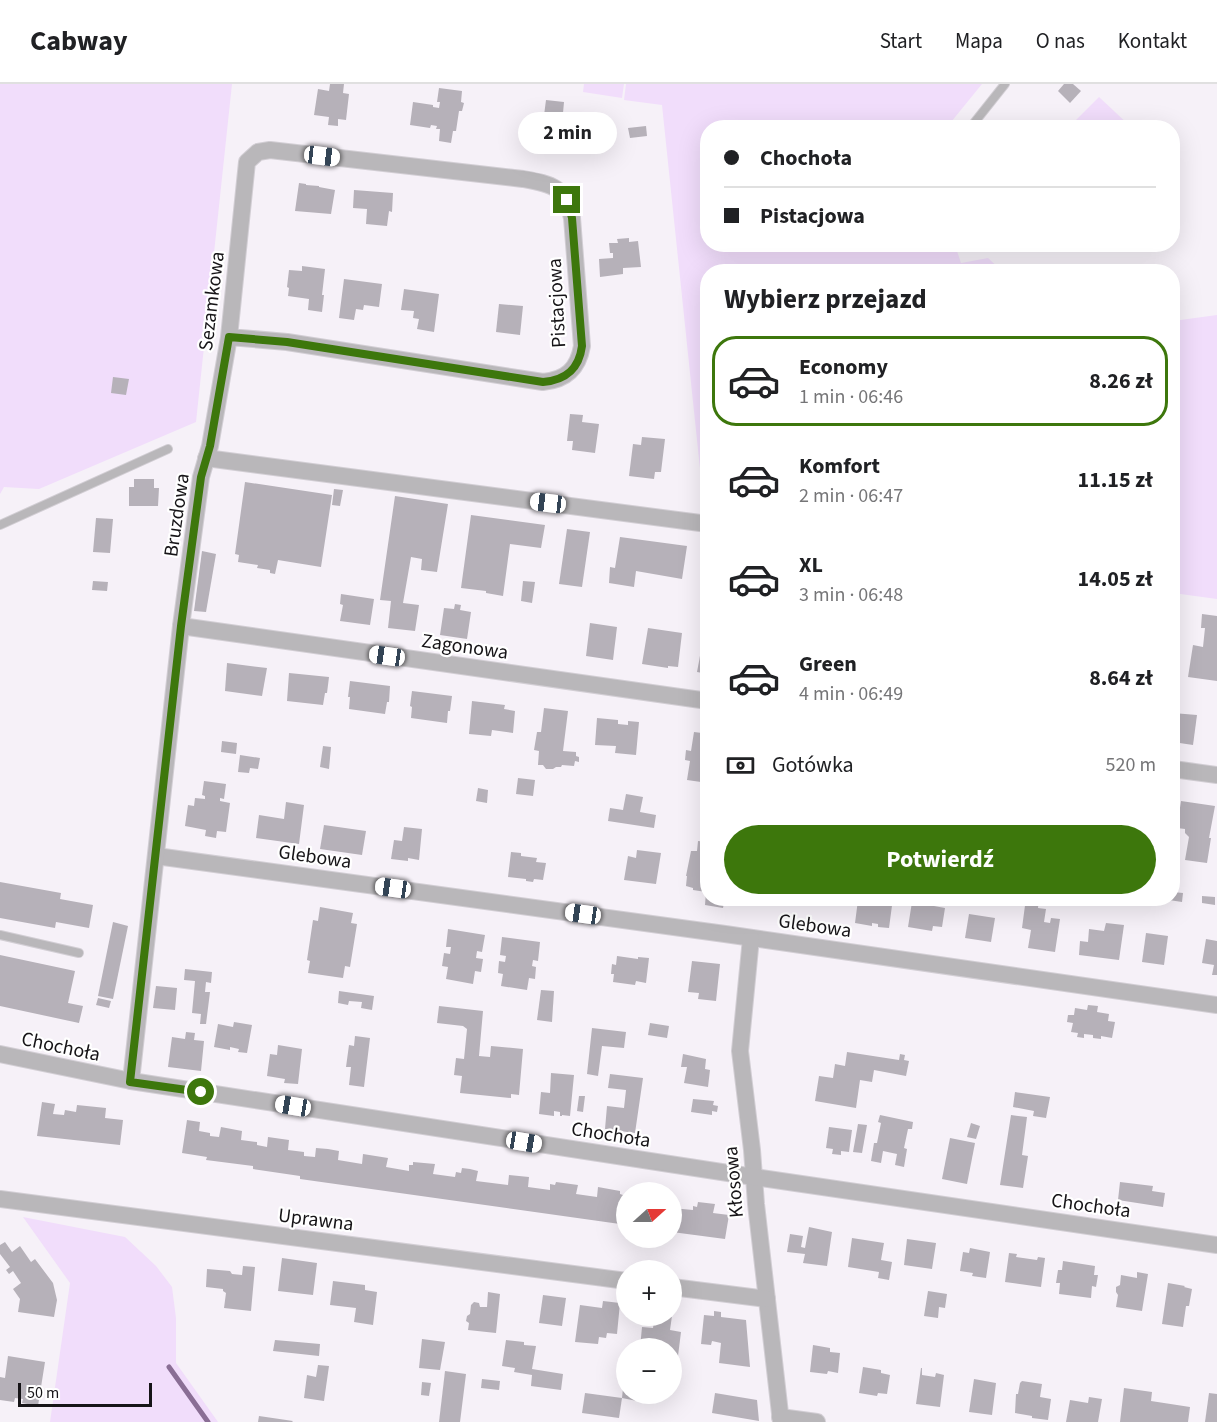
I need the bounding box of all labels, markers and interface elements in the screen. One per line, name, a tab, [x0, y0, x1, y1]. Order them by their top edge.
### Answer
text: Cabway	[30, 21, 128, 61]
text: Start	[880, 26, 922, 56]
text: Mapa	[955, 26, 1003, 56]
text: O nas	[1036, 26, 1085, 56]
text: Kontakt	[1118, 26, 1187, 56]
callout: 2 min	[518, 113, 616, 155]
text: 2 min	[543, 119, 592, 147]
text: Chochoła	[760, 142, 852, 174]
car	[303, 145, 341, 167]
route end	[553, 186, 580, 213]
text: Pistacjowa	[760, 200, 865, 232]
street label: Sezamkowa	[192, 250, 232, 352]
street label: Pistacjowa	[541, 257, 573, 348]
text: Wybierz przejazd	[724, 280, 927, 319]
text: Economy	[799, 351, 888, 383]
icon: car	[727, 354, 781, 408]
text: 8.26 zł	[1089, 365, 1153, 397]
text: 1 min · 06:46	[799, 383, 903, 411]
text: Komfort	[799, 450, 880, 482]
icon: car	[727, 453, 781, 507]
text: 11.15 zł	[1078, 464, 1153, 496]
street label: Bruzdowa	[157, 472, 197, 559]
text: 2 min · 06:47	[799, 482, 903, 510]
car	[529, 492, 567, 514]
text: XL	[799, 549, 823, 581]
icon: car	[727, 552, 781, 606]
text: 14.05 zł	[1078, 563, 1153, 595]
text: 3 min · 06:48	[799, 581, 903, 609]
street label: Zagonowa	[420, 627, 510, 667]
car	[368, 645, 406, 667]
text: Green	[799, 648, 857, 680]
icon: car	[727, 651, 781, 705]
text: 8.64 zł	[1089, 662, 1153, 694]
text: 4 min · 06:49	[799, 680, 903, 708]
icon: cash	[724, 749, 757, 782]
text: Gotówka	[772, 749, 854, 781]
text: 520 m	[1106, 751, 1156, 779]
button: Potwierdź	[724, 825, 1156, 894]
street label: Glebowa	[277, 838, 353, 876]
car	[374, 877, 412, 899]
car	[564, 903, 602, 925]
street label: Glebowa	[777, 907, 853, 945]
street label: Chochoła	[19, 1025, 103, 1069]
route start	[187, 1078, 214, 1105]
car	[274, 1094, 312, 1118]
street label: Chochoła	[569, 1115, 653, 1155]
car	[505, 1130, 543, 1154]
street label: Kłosowa	[717, 1145, 751, 1219]
north arrow	[616, 1182, 682, 1248]
map controls	[616, 1182, 682, 1404]
street label: Chochoła	[1049, 1187, 1132, 1225]
street label: Uprawna	[276, 1201, 355, 1239]
button: +	[616, 1260, 682, 1326]
button: −	[616, 1338, 682, 1404]
scale bar	[18, 1380, 152, 1408]
text: 50 m	[27, 1382, 59, 1404]

